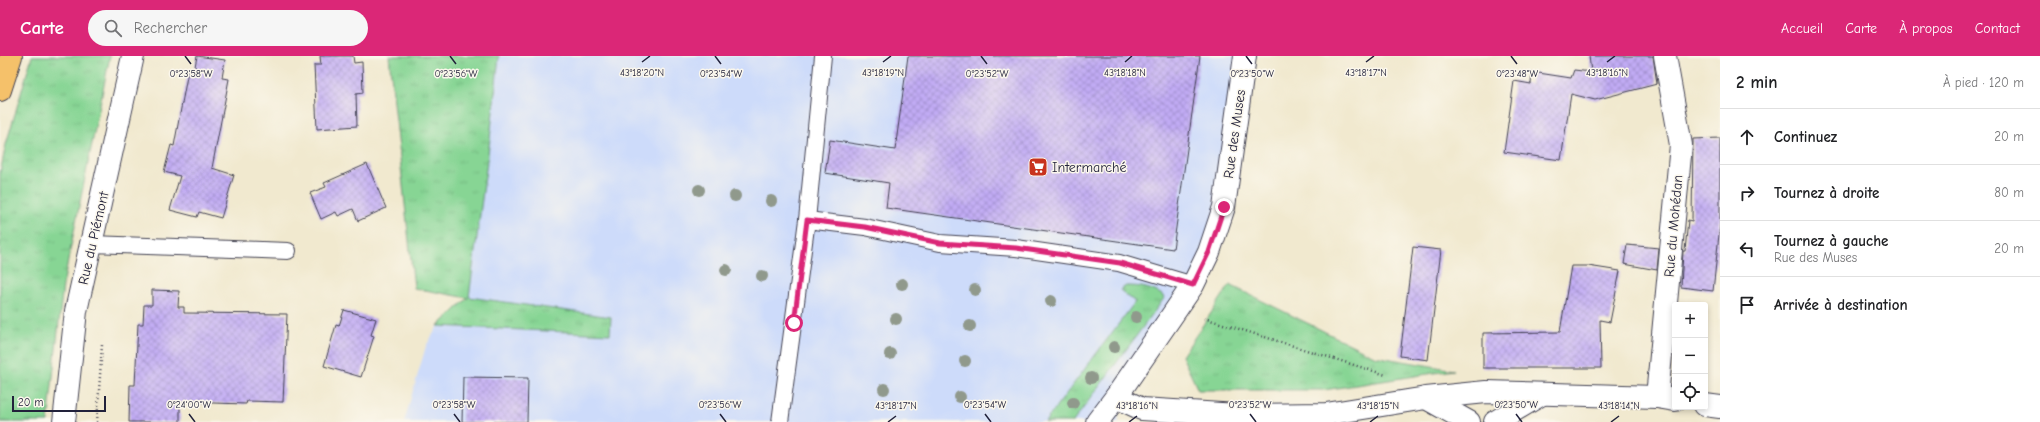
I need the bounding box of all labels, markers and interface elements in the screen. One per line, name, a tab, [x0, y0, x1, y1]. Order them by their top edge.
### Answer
search box	[88, 10, 368, 46]
text: Carte	[20, 17, 64, 39]
icon: search	[102, 17, 124, 39]
text: Rechercher	[134, 19, 207, 37]
text: Accueil	[1781, 20, 1823, 37]
text: Carte	[1845, 20, 1877, 37]
text: À propos	[1899, 20, 1953, 37]
text: Contact	[1975, 20, 2020, 37]
text: 43°18'20"N	[620, 67, 664, 79]
text: 43°18'19"N	[862, 67, 904, 79]
text: 43°18'18"N	[1104, 67, 1146, 79]
text: 43°18'17"N	[1345, 67, 1387, 79]
text: 43°18'16"N	[1586, 67, 1628, 79]
text: 0°23'58"W	[170, 68, 213, 80]
text: 0°23'56"W	[434, 68, 478, 80]
text: 0°23'54"W	[700, 68, 743, 80]
text: 0°23'52"W	[966, 68, 1009, 80]
text: 0°23'50"W	[1230, 68, 1274, 80]
text: 0°23'48"W	[1496, 68, 1538, 80]
text: 2 min	[1736, 73, 1777, 92]
text: À pied · 120 m	[1943, 75, 2024, 90]
street label: Rue des Muses	[1220, 88, 1249, 180]
icon: ahead	[1736, 126, 1758, 148]
text: Continuez	[1774, 128, 1837, 146]
text: 20 m	[1994, 129, 2024, 144]
supermarket icon: Intermarché	[1027, 156, 1049, 178]
place label: Intermarché	[1052, 159, 1127, 176]
street label: Rue du Mohédan	[1661, 174, 1686, 278]
icon: right	[1736, 182, 1758, 204]
text: Tournez à droite	[1774, 184, 1879, 202]
text: 80 m	[1994, 185, 2024, 200]
street label: Rue du Piémont	[74, 189, 113, 286]
route end	[1215, 198, 1233, 216]
text: Tournez à gauche	[1774, 232, 1888, 250]
icon: left	[1736, 238, 1758, 260]
text: 20 m	[1994, 241, 2024, 256]
text: Rue des Muses	[1774, 250, 1857, 265]
icon: arrive	[1736, 294, 1758, 316]
text: Arrivée à destination	[1774, 296, 1908, 314]
map controls	[1672, 302, 1708, 410]
button: +	[1672, 302, 1708, 338]
route start	[785, 314, 803, 332]
button: −	[1672, 338, 1708, 374]
button: locate	[1672, 374, 1708, 410]
scale bar	[12, 394, 106, 413]
text: 20 m	[18, 396, 43, 409]
text: 0°24'00"W	[167, 399, 211, 411]
text: 0°23'58"W	[433, 399, 476, 411]
text: 0°23'56"W	[698, 399, 742, 411]
text: 0°23'54"W	[964, 399, 1007, 411]
text: 0°23'52"W	[1229, 399, 1272, 411]
text: 0°23'50"W	[1494, 399, 1538, 411]
text: 43°18'17"N	[875, 400, 917, 412]
text: 43°18'16"N	[1116, 400, 1158, 412]
text: 43°18'15"N	[1357, 400, 1399, 412]
text: 43°18'14"N	[1598, 400, 1640, 412]

